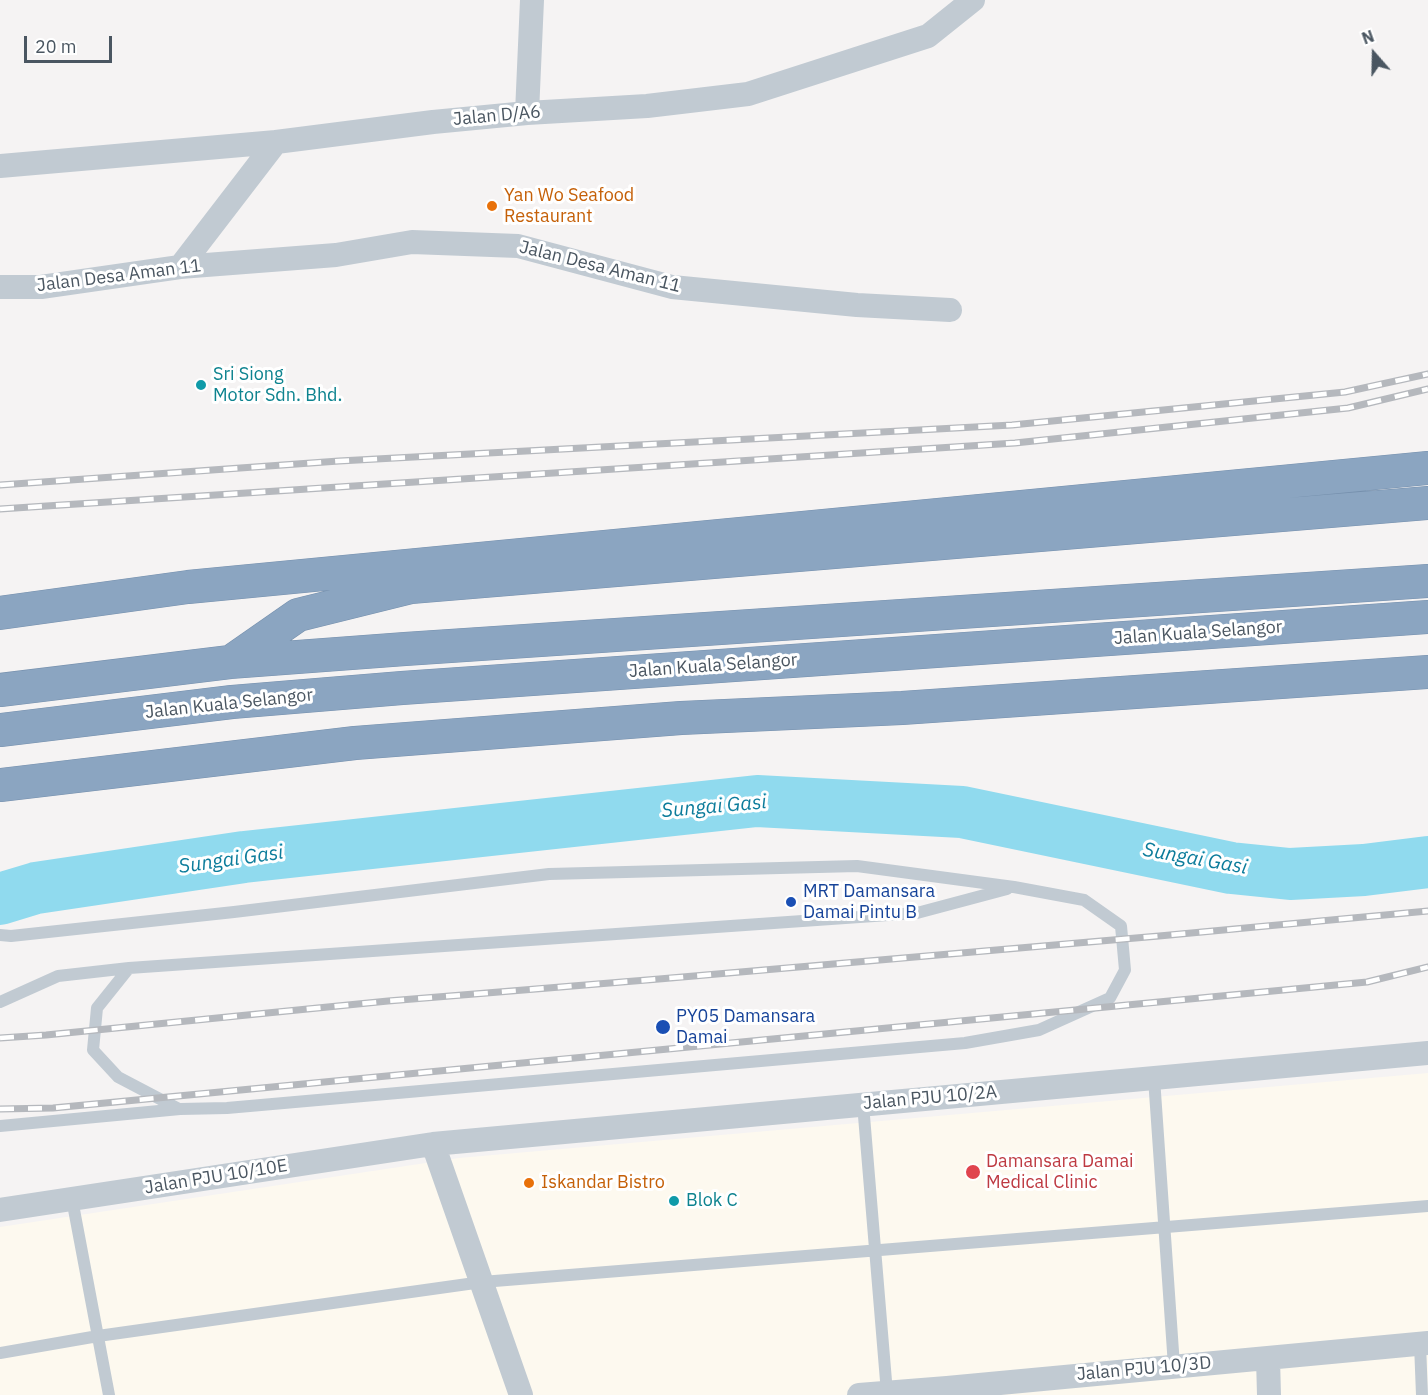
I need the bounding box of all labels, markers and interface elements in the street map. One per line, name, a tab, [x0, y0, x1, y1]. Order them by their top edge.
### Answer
scale bar	[27, 24, 116, 62]
north arrow	[1344, 24, 1404, 84]
text: N	[1359, 26, 1377, 48]
text: 20 m	[35, 35, 77, 58]
street label: Jalan D/A6	[452, 101, 542, 131]
place label: Yan Wo Seafood Restaurant	[504, 185, 634, 228]
marker: Yan Wo Seafood Restaurant	[485, 199, 499, 213]
street label: Jalan Desa Aman 11	[517, 237, 683, 297]
street label: Jalan Desa Aman 11	[36, 255, 202, 297]
place label: Sri Siong Motor Sdn. Bhd.	[213, 364, 342, 406]
marker: Sri Siong Motor Sdn. Bhd.	[194, 378, 208, 392]
street label: Jalan Kuala Selangor	[1113, 616, 1283, 650]
street label: Jalan Kuala Selangor	[628, 649, 798, 683]
street label: Jalan Kuala Selangor	[144, 684, 314, 724]
water label: Sungai Gasi	[660, 790, 768, 824]
water label: Sungai Gasi	[1141, 838, 1249, 880]
water label: Sungai Gasi	[177, 841, 285, 879]
place label: MRT Damansara Damai Pintu B	[803, 881, 935, 924]
marker: MRT Damansara Damai Pintu B	[784, 895, 798, 909]
place label: PY05 Damansara Damai	[676, 1006, 815, 1048]
marker: PY05 Damansara Damai	[654, 1018, 672, 1036]
street label: Jalan PJU 10/2A	[862, 1081, 998, 1115]
place label: Damansara Damai Medical Clinic	[986, 1151, 1134, 1194]
street label: Jalan PJU 10/10E	[143, 1155, 289, 1199]
marker: Damansara Damai Medical Clinic	[964, 1163, 982, 1181]
place label: Iskandar Bistro	[541, 1172, 665, 1194]
marker: Iskandar Bistro	[522, 1176, 536, 1190]
place label: Blok C	[686, 1190, 738, 1212]
marker: Blok C	[667, 1194, 681, 1208]
street label: Jalan PJU 10/3D	[1076, 1352, 1212, 1386]

